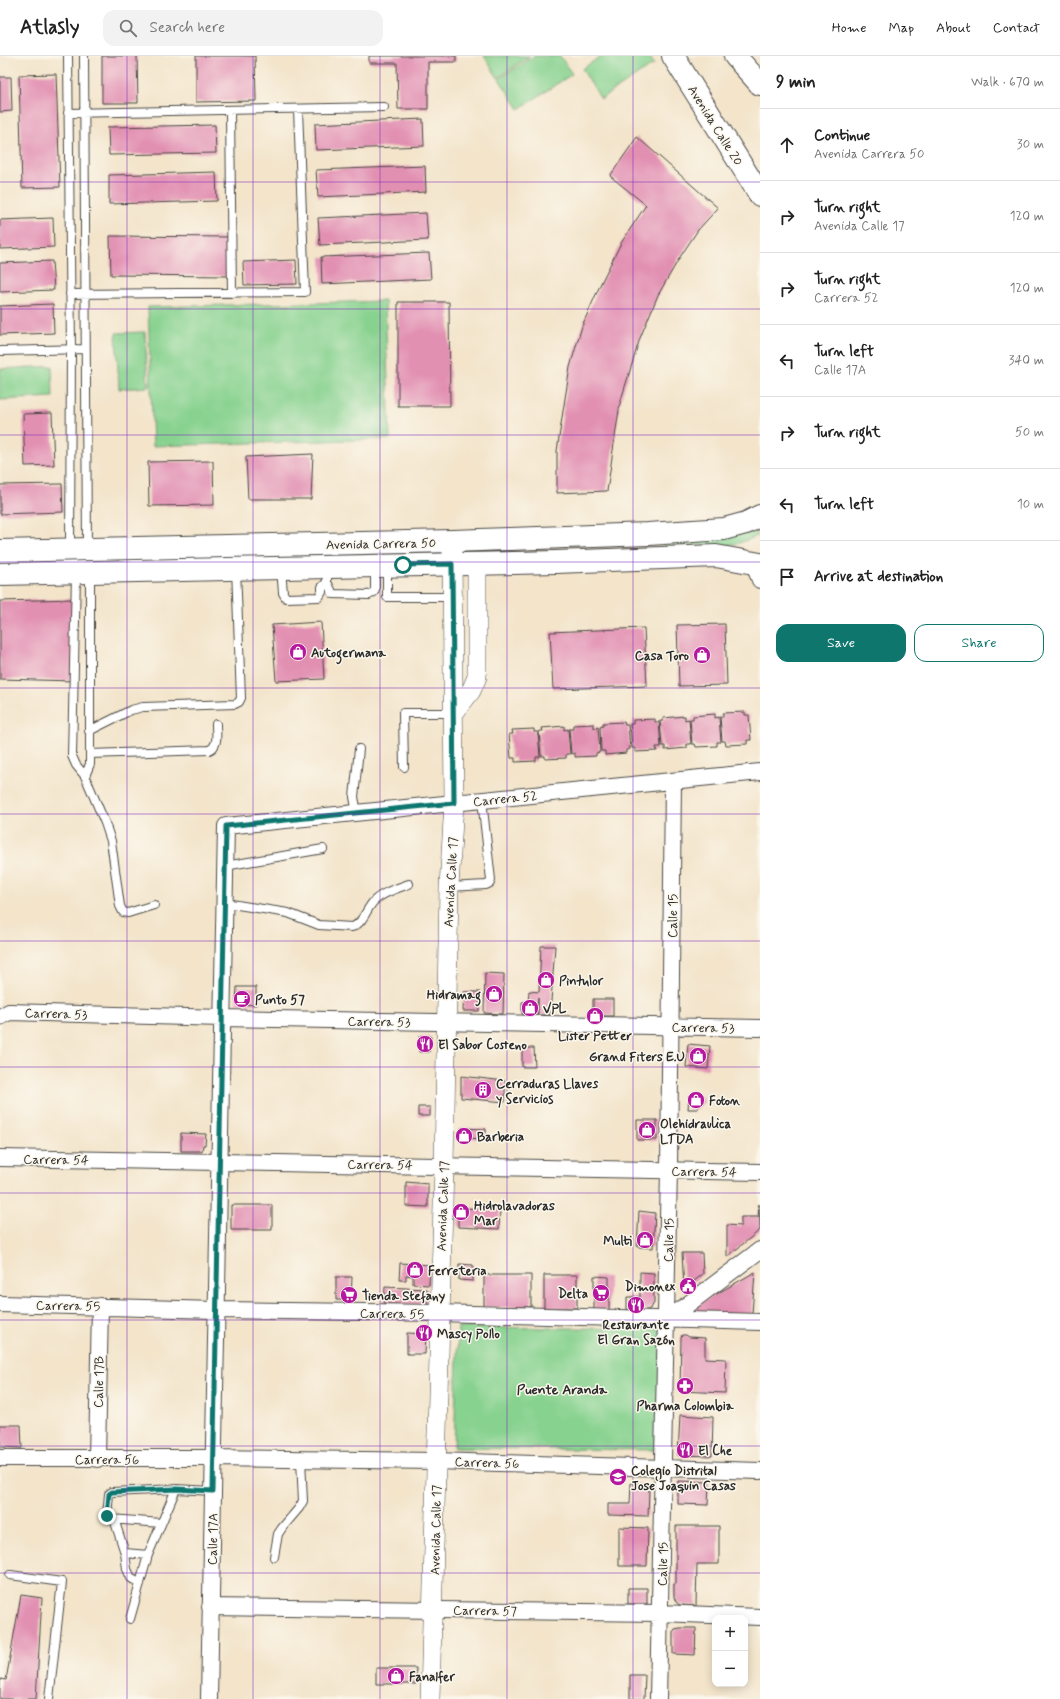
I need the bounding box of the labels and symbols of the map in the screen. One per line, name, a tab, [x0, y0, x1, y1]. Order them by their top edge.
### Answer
street label: Avenida Calle 20	[683, 82, 746, 169]
street label: Avenida Carrera 50	[326, 535, 436, 554]
route start	[394, 556, 412, 574]
shop icon: Autogermana	[288, 642, 308, 662]
place label: Autogermana	[311, 645, 387, 665]
shop icon: Casa Toro	[692, 645, 712, 665]
place label: Casa Toro	[635, 648, 690, 665]
street label: Carrera 52	[472, 788, 538, 811]
street label: Avenida Calle 17	[441, 836, 462, 928]
street label: Calle 15	[665, 894, 682, 938]
shop icon: Pintulor	[536, 970, 556, 990]
place label: Pintulor	[559, 973, 604, 990]
shop icon: Hidramag	[484, 984, 504, 1004]
place label: Hidramag	[427, 987, 481, 1007]
cafe icon: Punto 57	[232, 989, 252, 1009]
place label: Punto 57	[255, 992, 305, 1009]
shop icon: VPL	[520, 998, 540, 1018]
place label: VPL	[543, 1001, 567, 1018]
street label: Carrera 53	[24, 1005, 88, 1024]
shop icon: Lister Petter	[585, 1006, 605, 1026]
street label: Carrera 53	[347, 1013, 411, 1032]
street label: Carrera 53	[671, 1019, 735, 1038]
place label: Lister Petter	[558, 1028, 632, 1045]
restaurant icon: El Sabor Costeno	[415, 1034, 435, 1054]
place label: El Sabor Costeno	[438, 1037, 527, 1054]
shop icon: Grand Fiters E.U	[688, 1046, 708, 1066]
place label: Grand Fiters E.U	[589, 1049, 685, 1066]
place label: Cerraduras Llaves y Servicios	[495, 1076, 598, 1108]
building icon: Cerraduras Llaves y Servicios	[473, 1080, 493, 1100]
shop icon: Foton	[686, 1090, 706, 1110]
place label: Foton	[709, 1093, 741, 1110]
place label: Olehidraulica LTDA	[660, 1116, 731, 1148]
shop icon: Olehidraulica LTDA	[637, 1120, 657, 1140]
shop icon: Barberia	[454, 1126, 474, 1146]
place label: Barberia	[477, 1129, 524, 1146]
street label: Carrera 54	[23, 1151, 89, 1170]
street label: Carrera 54	[347, 1156, 413, 1175]
street label: Avenida Calle 17	[433, 1160, 454, 1252]
street label: Carrera 54	[671, 1163, 737, 1182]
place label: Hidrolavadoras Mar	[474, 1198, 555, 1230]
shop icon: Hidrolavadoras Mar	[451, 1202, 471, 1222]
street label: Calle 15	[661, 1218, 678, 1262]
shop icon: Multi	[635, 1230, 655, 1250]
place label: Multi	[603, 1233, 633, 1250]
shop icon: Ferreteria	[405, 1260, 425, 1280]
place label: Ferreteria	[428, 1263, 487, 1280]
public building icon: Dimonex	[678, 1276, 698, 1296]
place label: Dimonex	[625, 1279, 675, 1296]
supermarket icon: Delta	[591, 1283, 611, 1303]
supermarket icon: Tienda Stefany	[339, 1285, 359, 1305]
place label: Delta	[558, 1286, 588, 1303]
place label: Tienda Stefany	[362, 1288, 446, 1305]
restaurant icon: Restaurante El Gran Sazón	[626, 1295, 646, 1315]
street label: Carrera 55	[36, 1297, 100, 1316]
street label: Carrera 55	[360, 1305, 424, 1324]
place label: Restaurante El Gran Sazón	[597, 1317, 675, 1349]
restaurant icon: Mascy Pollo	[414, 1323, 434, 1343]
place label: Mascy Pollo	[437, 1326, 500, 1343]
street label: Calle 17B	[91, 1356, 108, 1408]
pharmacy icon: Pharma Colombia	[675, 1376, 695, 1396]
district label: Puente Aranda	[517, 1381, 608, 1399]
place label: Pharma Colombia	[636, 1398, 735, 1415]
restaurant icon: El Che	[675, 1440, 695, 1460]
place label: El Che	[698, 1443, 733, 1460]
street label: Carrera 56	[75, 1452, 139, 1469]
street label: Carrera 56	[454, 1454, 520, 1473]
place label: Colegio Distrital Jose Joaquin Casas	[631, 1463, 736, 1495]
school or university icon: Colegio Distrital Jose Joaquin Casas	[608, 1467, 628, 1487]
street label: Avenida Calle 17	[427, 1484, 446, 1575]
route end	[98, 1507, 116, 1525]
street label: Calle 17A	[205, 1513, 222, 1565]
street label: Calle 15	[655, 1542, 672, 1586]
street label: Carrera 57	[453, 1602, 518, 1621]
shop icon: Fanalfer	[386, 1666, 406, 1686]
place label: Fanalfer	[409, 1669, 455, 1686]

